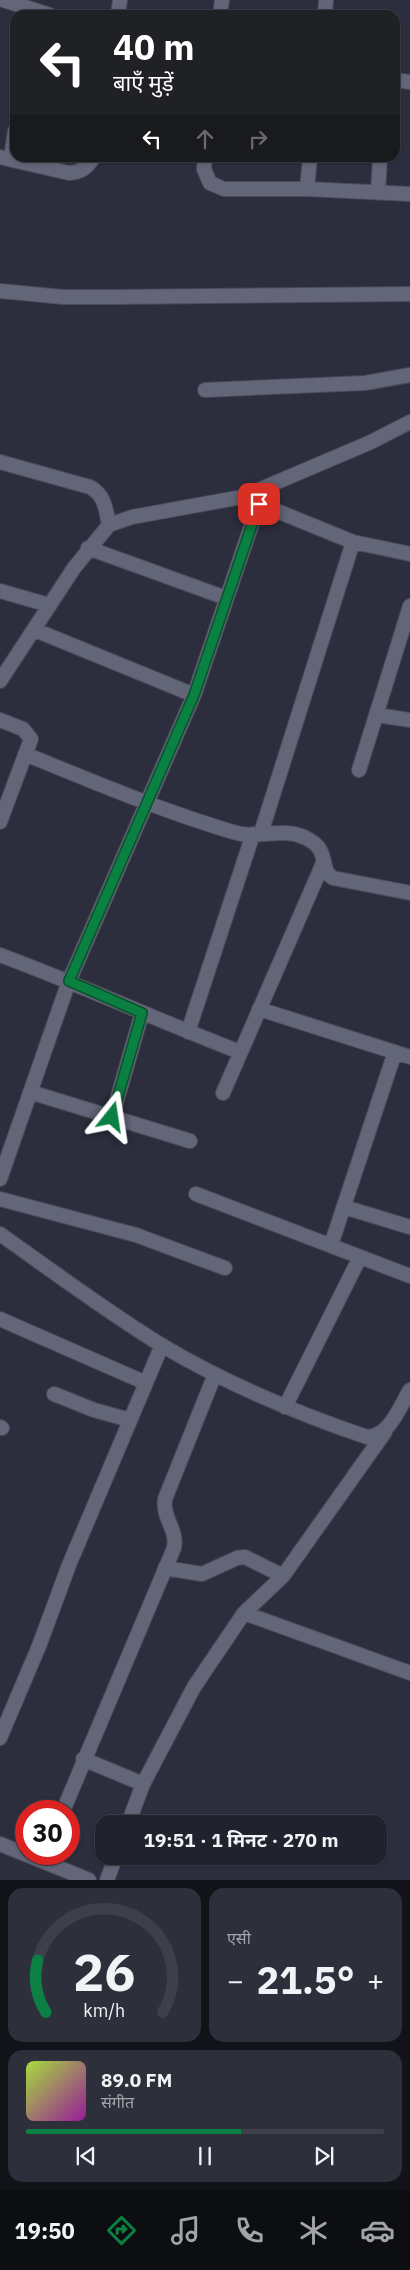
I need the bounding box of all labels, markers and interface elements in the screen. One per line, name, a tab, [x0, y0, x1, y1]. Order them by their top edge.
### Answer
text: 40 m	[113, 24, 195, 70]
icon: left	[30, 30, 95, 95]
text: बाएँ मुड़ें	[113, 68, 174, 97]
icon: left	[138, 125, 166, 153]
icon: ahead	[191, 125, 219, 153]
icon: right	[244, 125, 272, 153]
pin	[238, 483, 280, 525]
icon: arrive	[245, 490, 273, 518]
position arrow	[85, 1090, 137, 1142]
speed limit sign: 30	[15, 1800, 80, 1865]
text: 19:51 · 1 मिनट · 270 m	[144, 1828, 338, 1852]
text: एसी	[227, 1928, 251, 1948]
text: 26	[73, 1938, 136, 2005]
text: 21.5°	[256, 1955, 355, 2004]
text: −	[227, 1962, 244, 1999]
text: +	[367, 1962, 384, 1999]
text: km/h	[84, 1999, 126, 2022]
text: 89.0 FM	[101, 2068, 172, 2092]
text: संगीत	[101, 2092, 134, 2112]
icon: previous	[72, 2142, 100, 2170]
icon: pause	[191, 2142, 219, 2170]
icon: next	[310, 2142, 338, 2170]
icon: directions	[104, 2213, 139, 2248]
icon: music	[168, 2213, 203, 2248]
icon: phone	[232, 2213, 267, 2248]
icon: climate	[296, 2213, 331, 2248]
icon: car	[360, 2213, 395, 2248]
text: 19:50	[15, 2216, 75, 2245]

